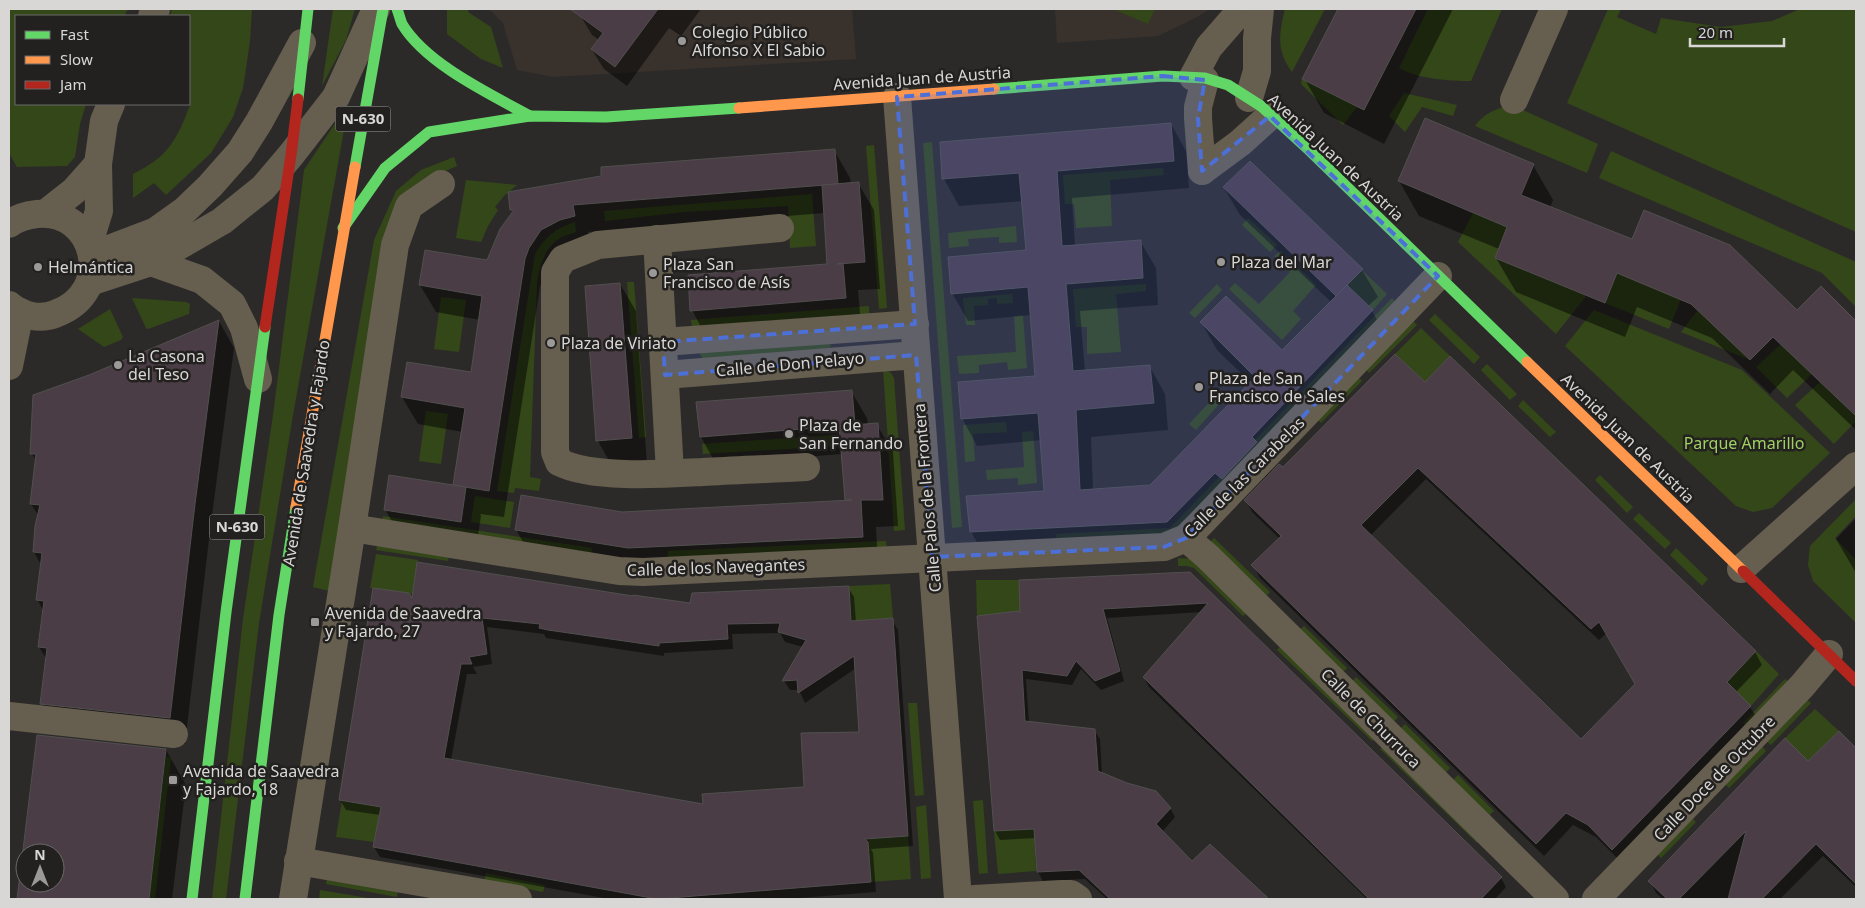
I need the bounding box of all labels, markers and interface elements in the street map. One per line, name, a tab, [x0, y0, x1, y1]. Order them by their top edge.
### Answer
legend	[15, 15, 190, 105]
scale bar	[1690, 15, 1784, 47]
place label: Colegio Público Alfonso X El Sabio	[692, 21, 825, 61]
text: 20 m	[1698, 22, 1733, 42]
text: Fast	[60, 24, 89, 44]
marker: Colegio Público Alfonso X El Sabio	[676, 35, 688, 47]
text: Slow	[60, 49, 93, 69]
street label: Avenida Juan de Austria	[832, 61, 1012, 95]
text: Jam	[58, 74, 87, 94]
street label: Avenida Juan de Austria	[1263, 88, 1409, 226]
road number: N-630	[336, 106, 390, 132]
place label: Plaza del Mar	[1231, 251, 1332, 273]
place label: Plaza San Francisco de Asís	[663, 253, 790, 293]
place label: Helmántica	[48, 256, 133, 278]
marker: Plaza del Mar	[1215, 256, 1227, 268]
marker: Helmántica	[32, 261, 44, 273]
marker: Plaza San Francisco de Asís	[647, 267, 659, 279]
place label: Plaza de Viriato	[561, 332, 676, 354]
marker: Plaza de Viriato	[545, 337, 557, 349]
street label: Avenida de Saavedra y Fajardo	[277, 338, 335, 568]
place label: La Casona del Teso	[128, 345, 205, 385]
street label: Calle de Don Pelayo	[715, 347, 865, 381]
marker: La Casona del Teso	[112, 359, 124, 371]
place label: Plaza de San Francisco de Sales	[1209, 367, 1345, 407]
street label: Avenida Juan de Austria	[1556, 368, 1700, 508]
marker: Plaza de San Francisco de Sales	[1193, 381, 1205, 393]
street label: Calle Palos de la Frontera	[908, 403, 946, 593]
street label: Calle de las Carabelas	[1179, 412, 1309, 542]
place label: Plaza de San Fernando	[799, 414, 903, 454]
marker: Plaza de San Fernando	[783, 428, 795, 440]
park label: Parque Amarillo	[1684, 432, 1804, 454]
road number: N-630	[210, 514, 264, 540]
street label: Calle de los Navegantes	[626, 553, 806, 581]
place label: Avenida de Saavedra y Fajardo, 27	[325, 602, 481, 642]
marker: Avenida de Saavedra y Fajardo, 27	[309, 616, 321, 628]
street label: Calle de Churruca	[1316, 663, 1426, 773]
street label: Calle Doce de Octubre	[1648, 710, 1780, 846]
place label: Avenida de Saavedra y Fajardo, 18	[183, 760, 339, 800]
marker: Avenida de Saavedra y Fajardo, 18	[167, 774, 179, 786]
north arrow	[15, 843, 65, 893]
text: N	[34, 845, 46, 864]

